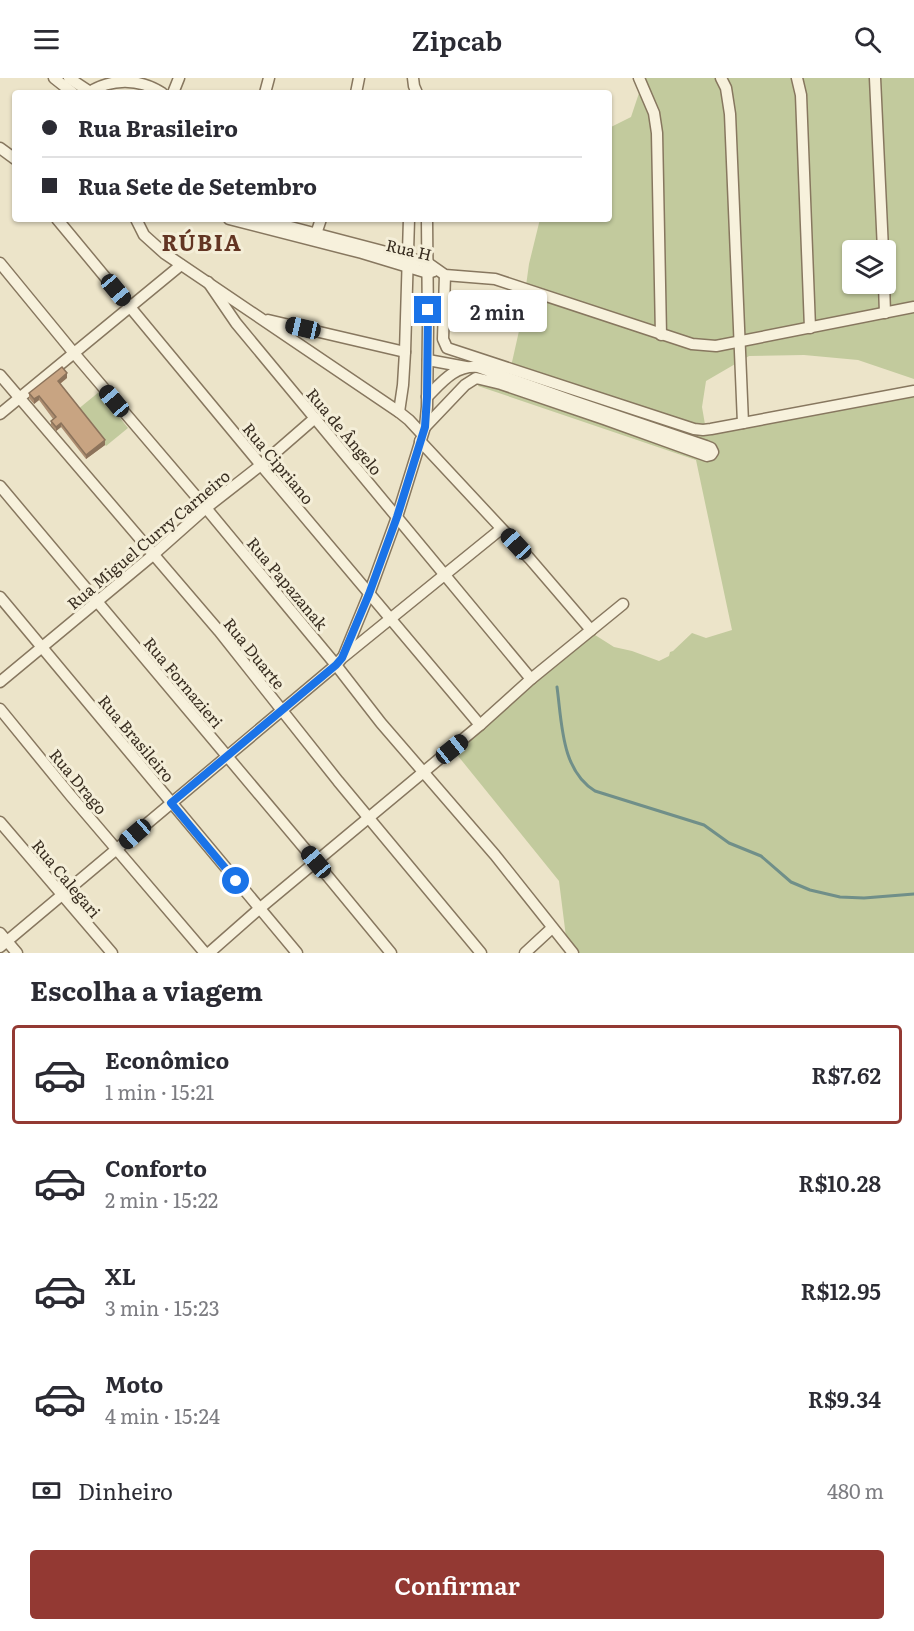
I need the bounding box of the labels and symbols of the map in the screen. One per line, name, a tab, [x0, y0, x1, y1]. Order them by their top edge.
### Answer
district label: RÚBIA	[161, 225, 243, 258]
street label: Rua H	[384, 232, 434, 266]
car	[98, 270, 134, 310]
callout: 2 min	[449, 289, 548, 331]
route end	[414, 296, 441, 323]
car	[283, 315, 323, 341]
car	[96, 381, 132, 421]
street label: Rua de Ângelo	[301, 382, 389, 480]
street label: Rua Cipriano	[238, 417, 320, 509]
street label: Rua Miguel Curry Carneiro	[61, 463, 235, 615]
car	[497, 525, 535, 563]
street label: Rua Papazanak	[242, 531, 334, 635]
street label: Rua Duarte	[219, 612, 291, 694]
street label: Rua Fornazieri	[139, 631, 229, 733]
street label: Rua Brasileiro	[93, 689, 181, 787]
car	[432, 731, 472, 767]
street label: Rua Drago	[44, 743, 114, 819]
car	[116, 815, 154, 853]
street label: Rua Calegari	[27, 833, 107, 923]
car	[298, 842, 334, 882]
route start	[222, 867, 249, 894]

